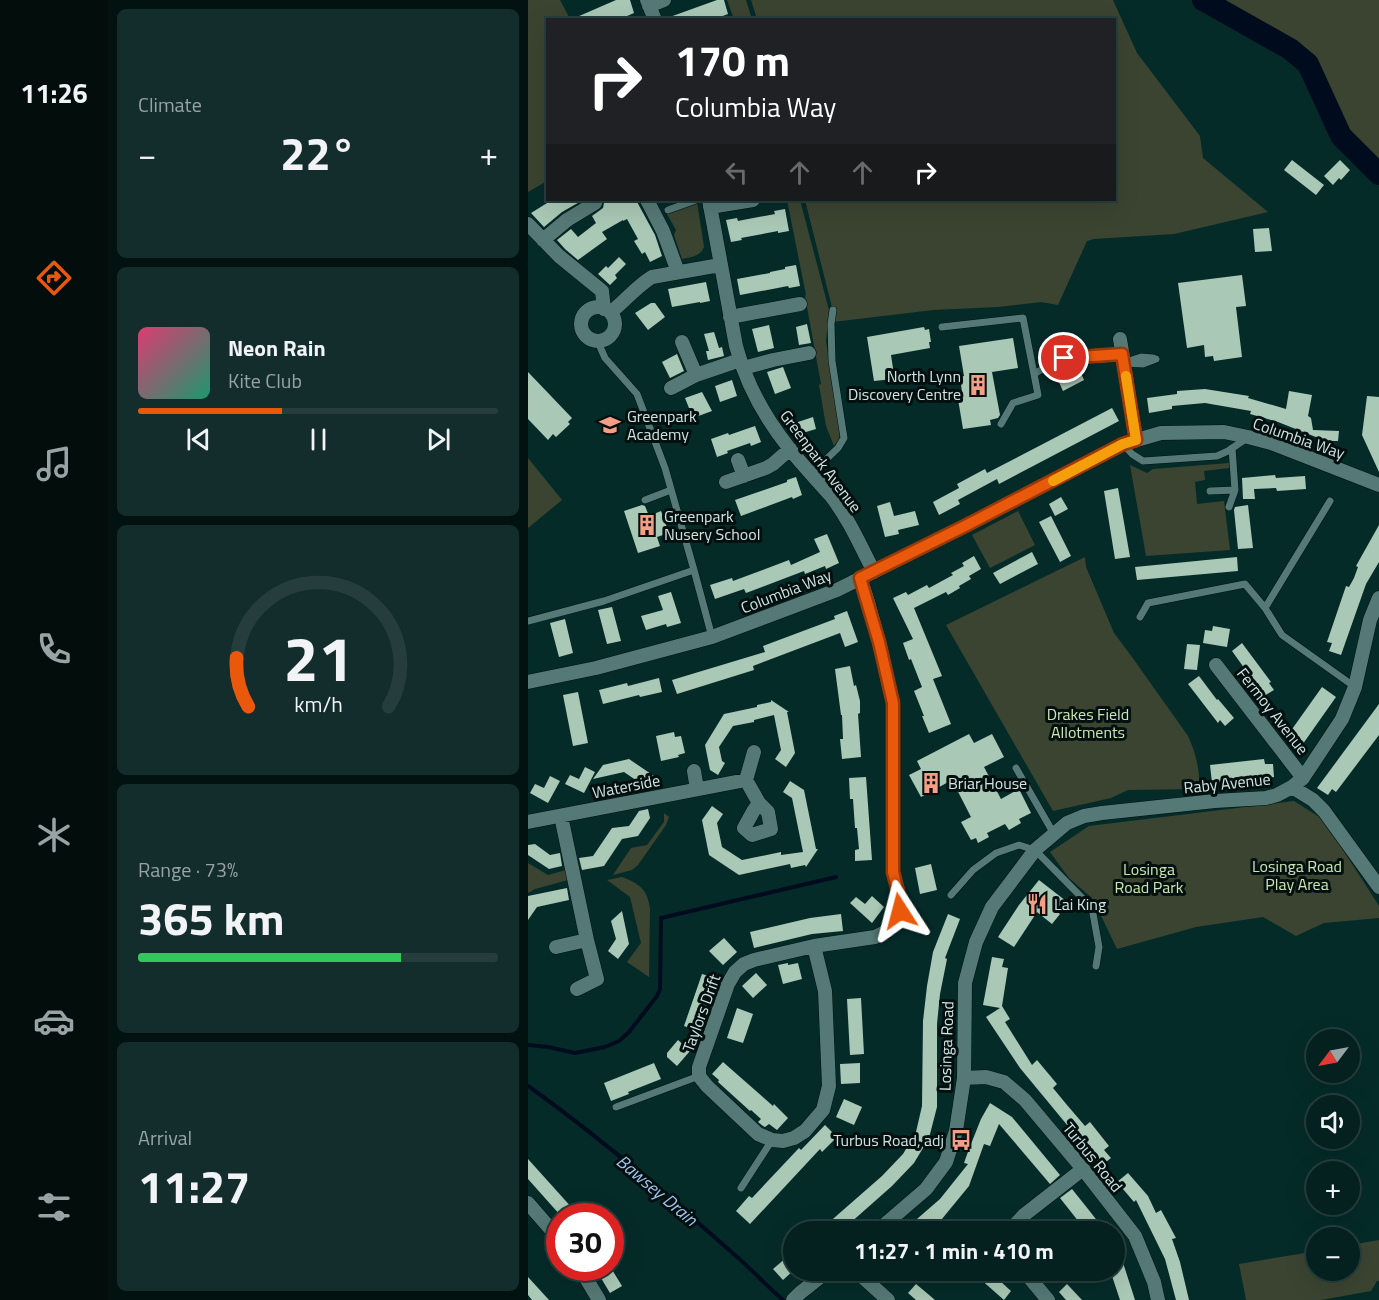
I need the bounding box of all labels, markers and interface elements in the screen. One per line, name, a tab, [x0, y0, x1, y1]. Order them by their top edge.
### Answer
text: 170 m	[675, 28, 790, 92]
icon: right	[576, 42, 654, 120]
text: 11:26	[20, 72, 88, 113]
text: Columbia Way	[675, 86, 836, 127]
text: Climate	[138, 89, 202, 120]
text: 22°	[280, 119, 356, 187]
text: −	[138, 129, 156, 179]
text: +	[480, 129, 498, 179]
icon: left	[720, 156, 753, 189]
icon: ahead	[783, 156, 816, 189]
icon: ahead	[846, 156, 879, 189]
icon: right	[909, 156, 942, 189]
icon: directions	[33, 257, 75, 299]
text: Neon Rain	[228, 331, 326, 365]
pin	[1038, 332, 1089, 383]
icon: arrive	[1047, 341, 1080, 374]
place label: North Lynn Discovery Centre	[848, 364, 961, 406]
text: Kite Club	[228, 365, 302, 396]
building icon: North Lynn Discovery Centre	[966, 373, 990, 397]
place label: Greenpark Academy	[627, 404, 697, 446]
street label: Greenpark Avenue	[774, 405, 868, 517]
street label: Columbia Way	[1250, 411, 1348, 465]
school or university icon: Greenpark Academy	[598, 413, 622, 437]
icon: previous	[182, 423, 215, 456]
icon: pause	[302, 423, 335, 456]
icon: next	[422, 423, 455, 456]
icon: music	[33, 443, 75, 485]
place label: Greenpark Nusery School	[664, 504, 760, 546]
building icon: Greenpark Nusery School	[635, 513, 659, 537]
street label: Columbia Way	[737, 563, 835, 619]
text: 21	[283, 610, 353, 705]
icon: phone	[33, 628, 75, 670]
street label: Fermoy Avenue	[1231, 662, 1315, 760]
text: km/h	[294, 688, 342, 720]
park label: Drakes Field Allotments	[1047, 702, 1129, 744]
street label: Raby Avenue	[1182, 766, 1272, 800]
street label: Waterside	[590, 768, 662, 804]
building icon: Briar House	[919, 771, 943, 795]
place label: Briar House	[948, 771, 1027, 795]
icon: climate	[33, 814, 75, 856]
text: Range · 73%	[138, 854, 238, 885]
park label: Losinga Road Play Area	[1252, 854, 1342, 896]
park label: Losinga Road Park	[1115, 857, 1184, 899]
position arrow	[868, 879, 932, 943]
text: 365 km	[138, 884, 284, 952]
restaurant icon: Lai King	[1025, 892, 1049, 916]
place label: Lai King	[1054, 892, 1106, 916]
street label: Taylors Drift	[676, 970, 726, 1055]
icon: car	[33, 1000, 75, 1042]
street label: Losinga Road	[932, 1001, 960, 1091]
north arrow	[1306, 1029, 1360, 1083]
map controls	[1306, 1029, 1360, 1281]
button: sound	[1306, 1095, 1360, 1149]
street label: Turbus Road	[1057, 1117, 1129, 1197]
text: Arrival	[138, 1122, 192, 1153]
place label: Turbus Road, adj	[833, 1128, 944, 1152]
bus stop icon: Turbus Road, adj	[949, 1128, 973, 1152]
water label: Bawsey Drain	[611, 1148, 704, 1233]
text: 11:27	[138, 1152, 250, 1220]
button: +	[1306, 1161, 1360, 1215]
icon: filters	[33, 1186, 75, 1228]
speed limit sign: 30	[546, 1203, 624, 1281]
button: −	[1306, 1227, 1360, 1281]
text: 11:27 · 1 min · 410 m	[854, 1234, 1054, 1268]

